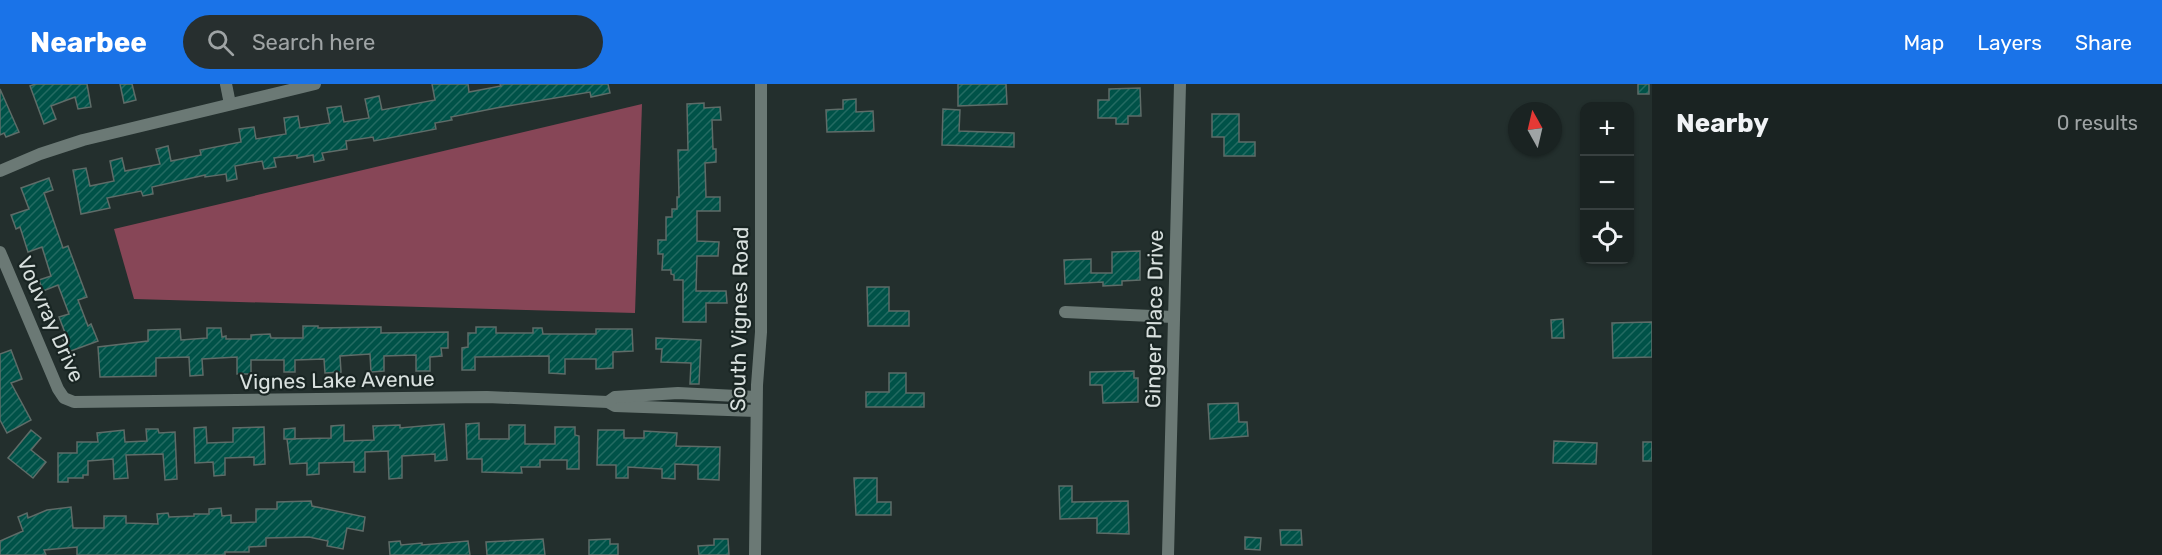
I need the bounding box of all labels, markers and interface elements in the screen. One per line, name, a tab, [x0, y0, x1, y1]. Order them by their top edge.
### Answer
search box	[183, 15, 603, 69]
text: Nearbee	[30, 26, 147, 59]
icon: search	[204, 26, 237, 59]
text: Search here	[252, 29, 375, 56]
text: Map	[1903, 30, 1944, 55]
text: Layers	[1977, 30, 2042, 55]
text: Share	[2075, 30, 2132, 55]
north arrow	[1508, 102, 1562, 156]
map controls	[1580, 102, 1634, 264]
button: +	[1580, 102, 1634, 156]
text: Nearby	[1676, 108, 1769, 139]
text: 0 results	[2057, 111, 2138, 135]
button: −	[1580, 156, 1634, 210]
button: locate	[1580, 210, 1634, 264]
street label: South Vignes Road	[725, 226, 753, 412]
street label: Ginger Place Drive	[1140, 230, 1168, 408]
street label: Vouvray Drive	[12, 252, 90, 386]
street label: Vignes Lake Avenue	[239, 366, 435, 394]

